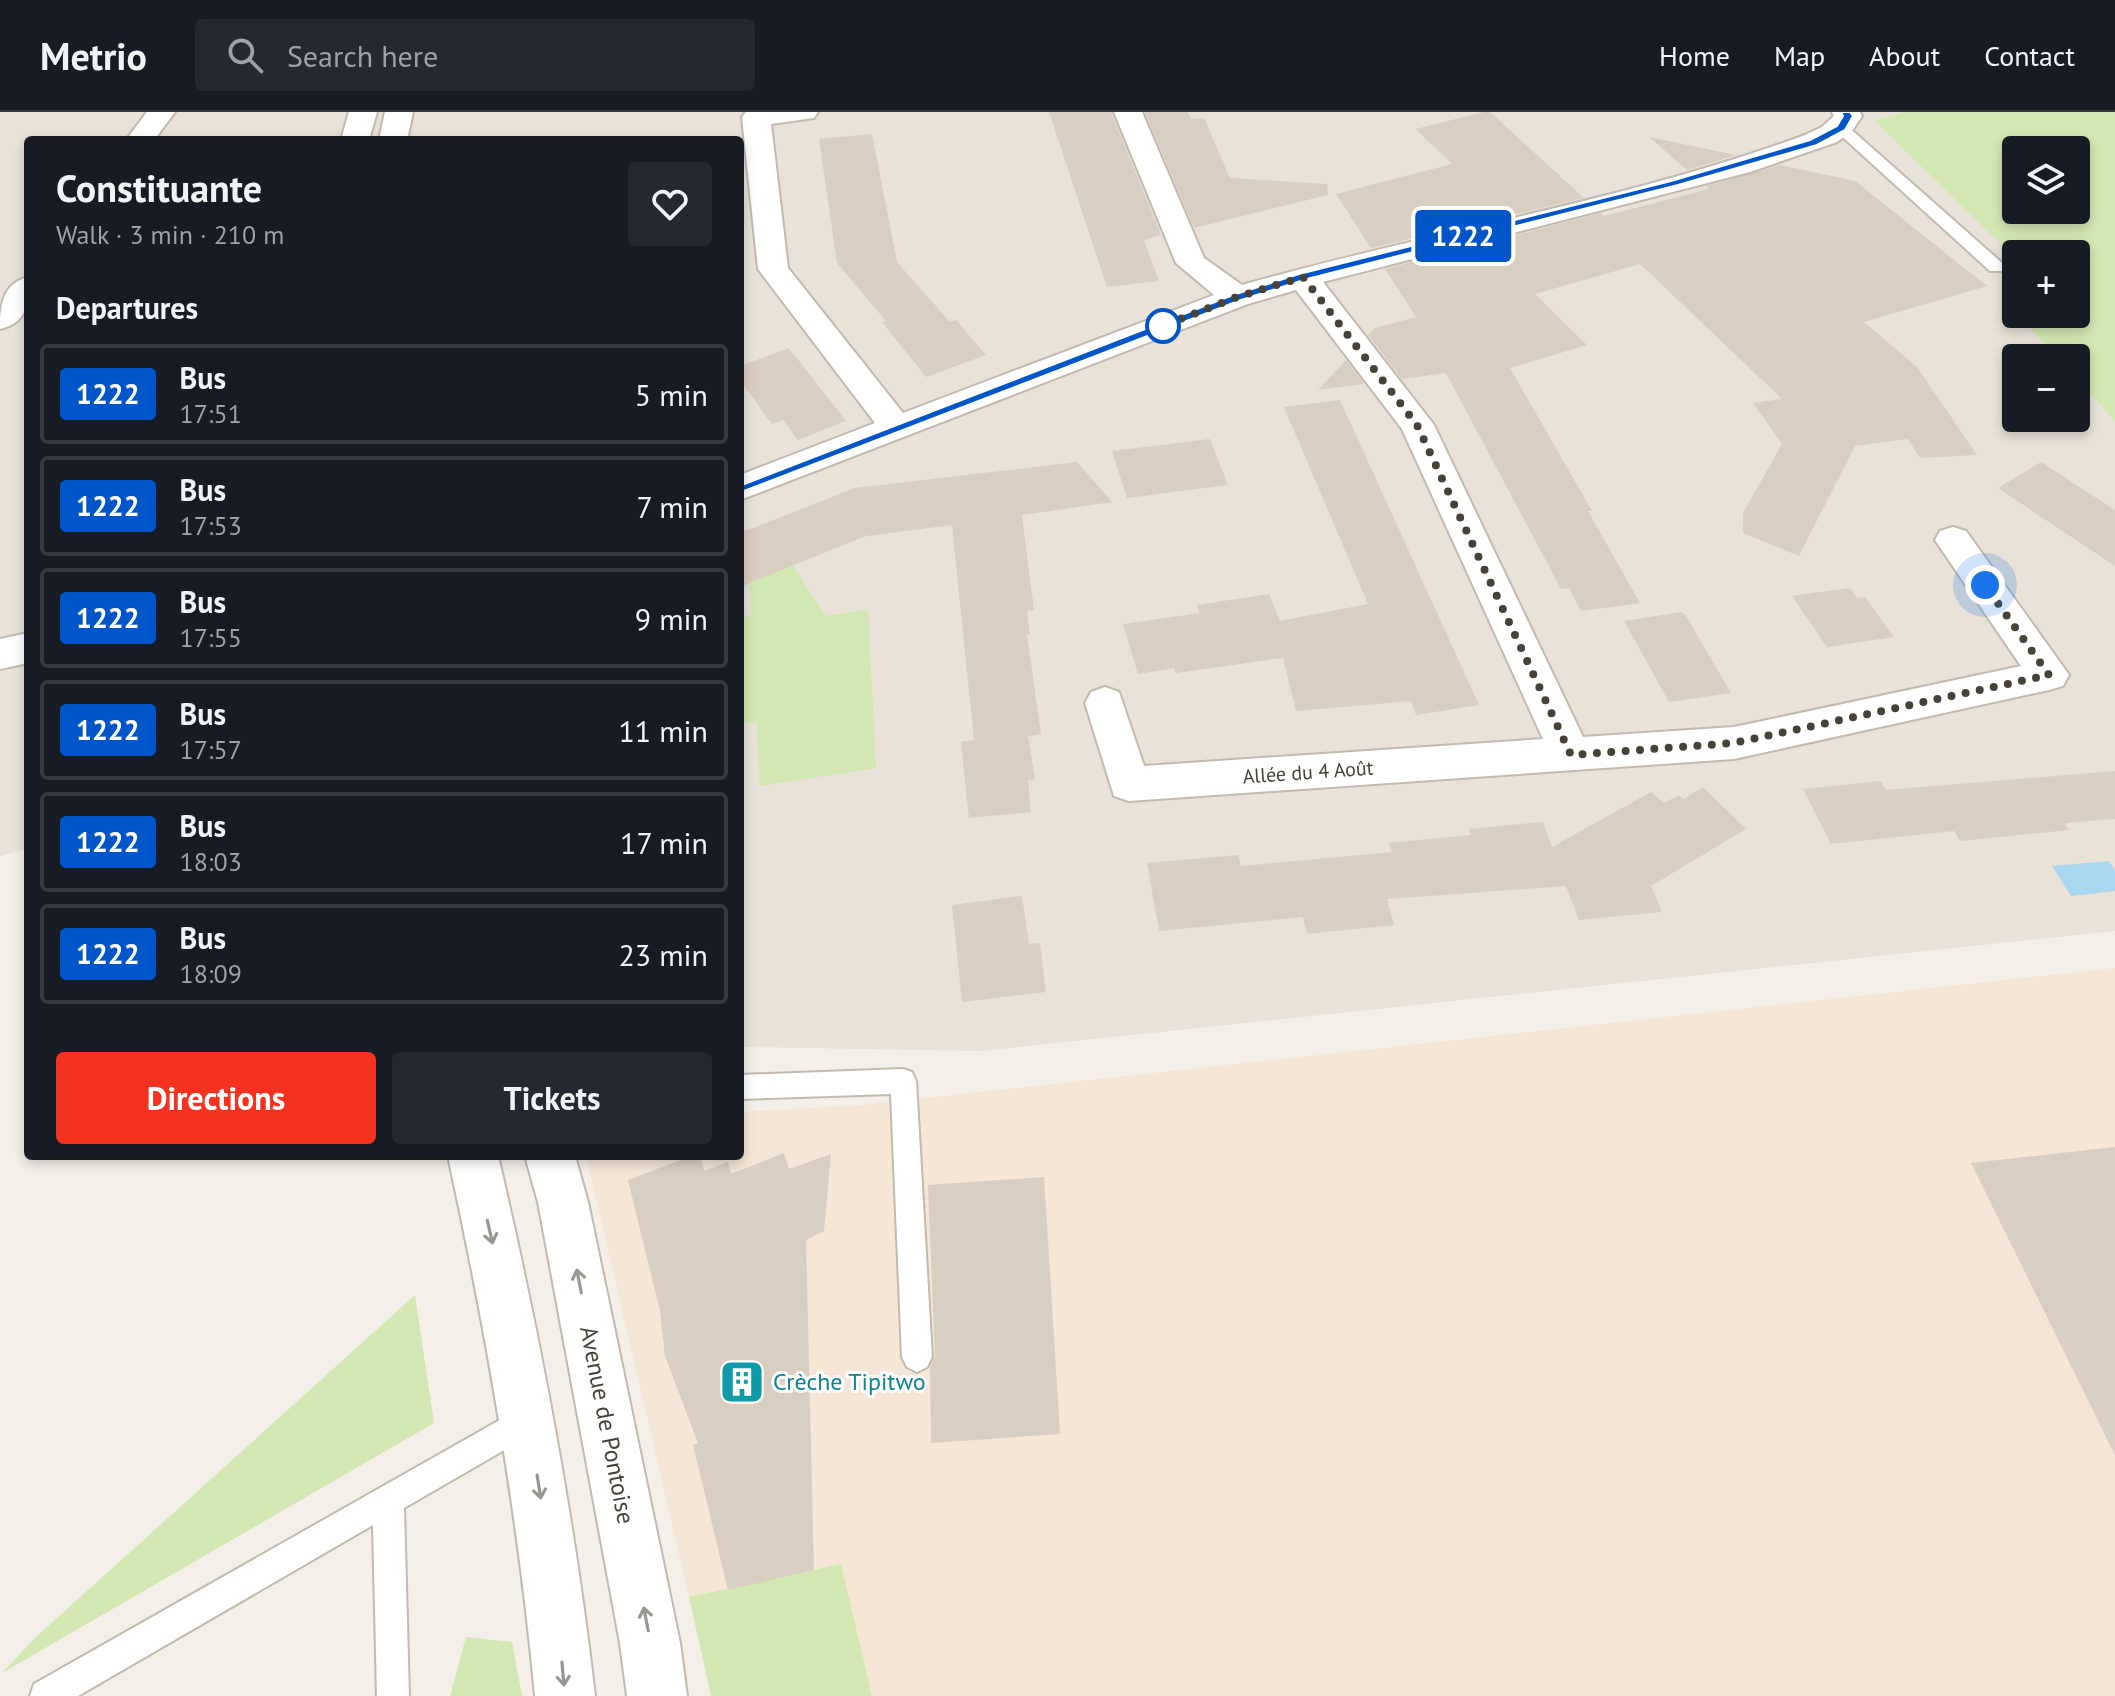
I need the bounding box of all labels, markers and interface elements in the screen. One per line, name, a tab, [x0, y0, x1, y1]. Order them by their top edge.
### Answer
search box	[195, 19, 755, 91]
text: Metrio	[40, 31, 147, 80]
icon: search	[223, 33, 267, 77]
text: Search here	[287, 36, 438, 75]
text: Home	[1659, 37, 1730, 74]
text: Map	[1774, 37, 1825, 74]
text: About	[1869, 37, 1940, 74]
text: Contact	[1984, 37, 2075, 74]
map controls	[2002, 136, 2090, 432]
button: layers	[2002, 136, 2090, 224]
button: heart	[628, 162, 712, 246]
text: Constituante	[56, 163, 262, 212]
line badge: 1222	[1407, 210, 1519, 262]
text: 1222	[1431, 217, 1495, 254]
text: Walk · 3 min · 210 m	[56, 218, 284, 251]
button: +	[2002, 240, 2090, 328]
text: Departures	[56, 288, 198, 327]
unlabelled marker	[1146, 309, 1180, 343]
button: −	[2002, 344, 2090, 432]
text: Bus	[180, 358, 226, 397]
text: 1222	[76, 375, 140, 412]
text: 5 min	[635, 375, 708, 414]
text: 17:51	[180, 397, 242, 430]
text: Bus	[180, 470, 226, 509]
text: 1222	[76, 487, 140, 524]
text: 7 min	[636, 487, 708, 526]
text: 17:53	[180, 509, 242, 542]
your location	[1965, 565, 2005, 605]
text: Bus	[180, 582, 226, 621]
text: 1222	[76, 599, 140, 636]
text: 9 min	[635, 599, 708, 638]
text: 17:55	[180, 621, 242, 654]
text: Bus	[180, 694, 226, 733]
text: 1222	[76, 711, 140, 748]
text: 11 min	[618, 711, 708, 750]
text: 17:57	[180, 733, 242, 766]
street label: Allée du 4 Août	[1242, 754, 1374, 790]
text: Bus	[180, 806, 226, 845]
text: 1222	[76, 823, 140, 860]
text: 17 min	[620, 823, 708, 862]
text: 18:03	[180, 845, 242, 878]
text: Bus	[180, 918, 226, 957]
text: 1222	[76, 935, 140, 972]
text: 23 min	[618, 935, 708, 974]
text: 18:09	[180, 957, 242, 990]
button: Directions	[56, 1052, 376, 1144]
button: Tickets	[392, 1052, 712, 1144]
one-way arrow	[483, 1219, 498, 1244]
one-way arrow	[571, 1269, 586, 1295]
street label: Avenue de Pontoise	[573, 1323, 642, 1526]
building icon: Crèche Tipitwo	[718, 1358, 766, 1406]
place label: Crèche Tipitwo	[773, 1366, 926, 1397]
one-way arrow	[532, 1474, 547, 1500]
one-way arrow	[637, 1607, 652, 1632]
one-way arrow	[556, 1660, 571, 1687]

